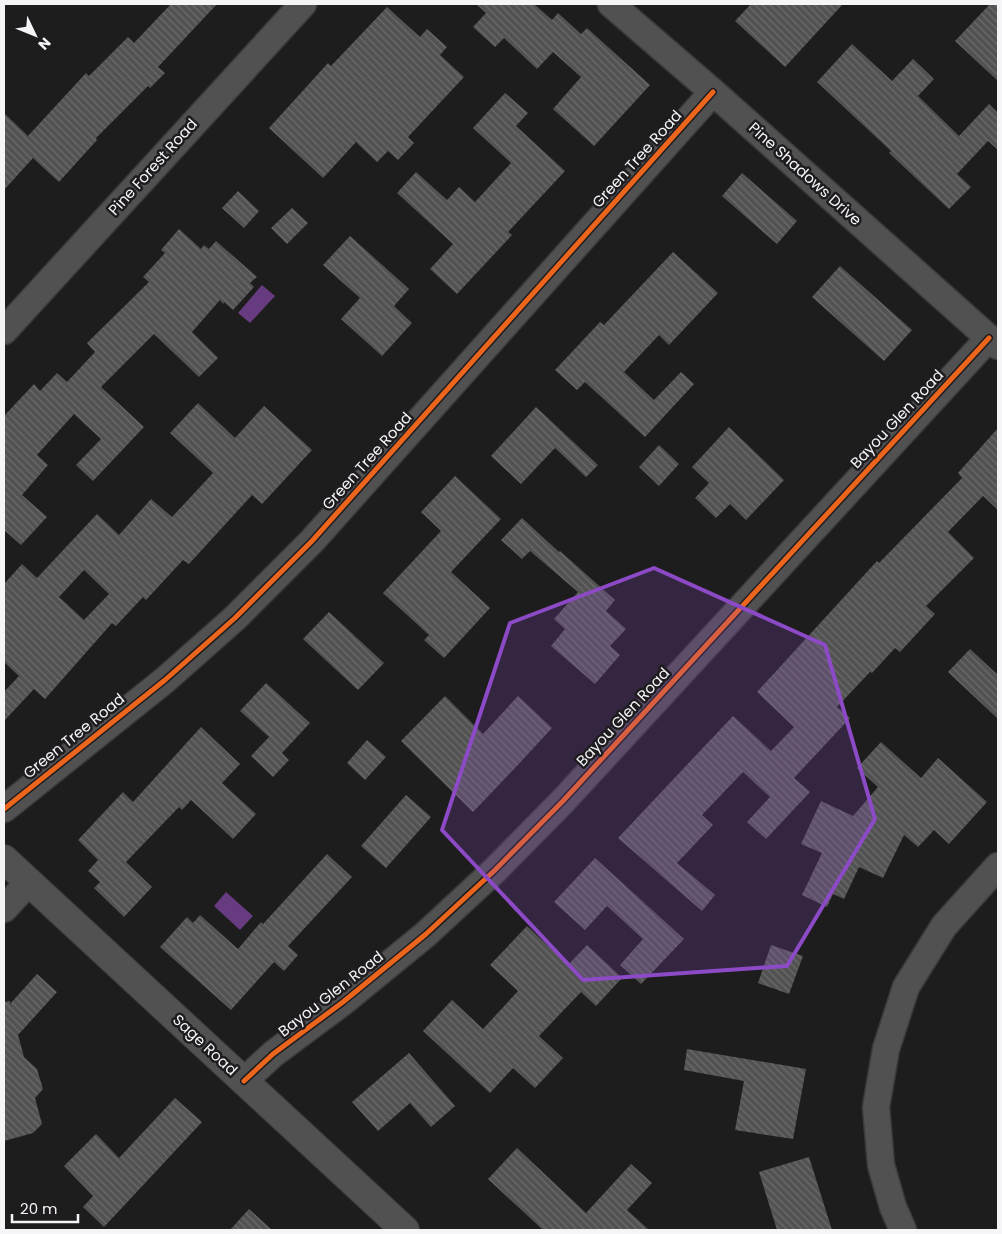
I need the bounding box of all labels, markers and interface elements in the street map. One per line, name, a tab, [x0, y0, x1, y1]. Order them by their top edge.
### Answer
north arrow	[10, 10, 60, 60]
text: N	[34, 33, 55, 55]
street label: Green Tree Road	[587, 105, 686, 212]
street label: Pine Forest Road	[103, 114, 202, 220]
street label: Pine Shadows Drive	[744, 117, 866, 230]
street label: Bayou Glen Road	[845, 365, 948, 473]
street label: Green Tree Road	[317, 407, 416, 514]
street label: Bayou Glen Road	[571, 663, 674, 771]
street label: Green Tree Road	[19, 688, 129, 783]
street label: Bayou Glen Road	[274, 946, 388, 1041]
street label: Sage Road	[168, 1009, 242, 1080]
scale bar	[12, 1192, 79, 1224]
text: 20 m	[20, 1198, 58, 1219]

